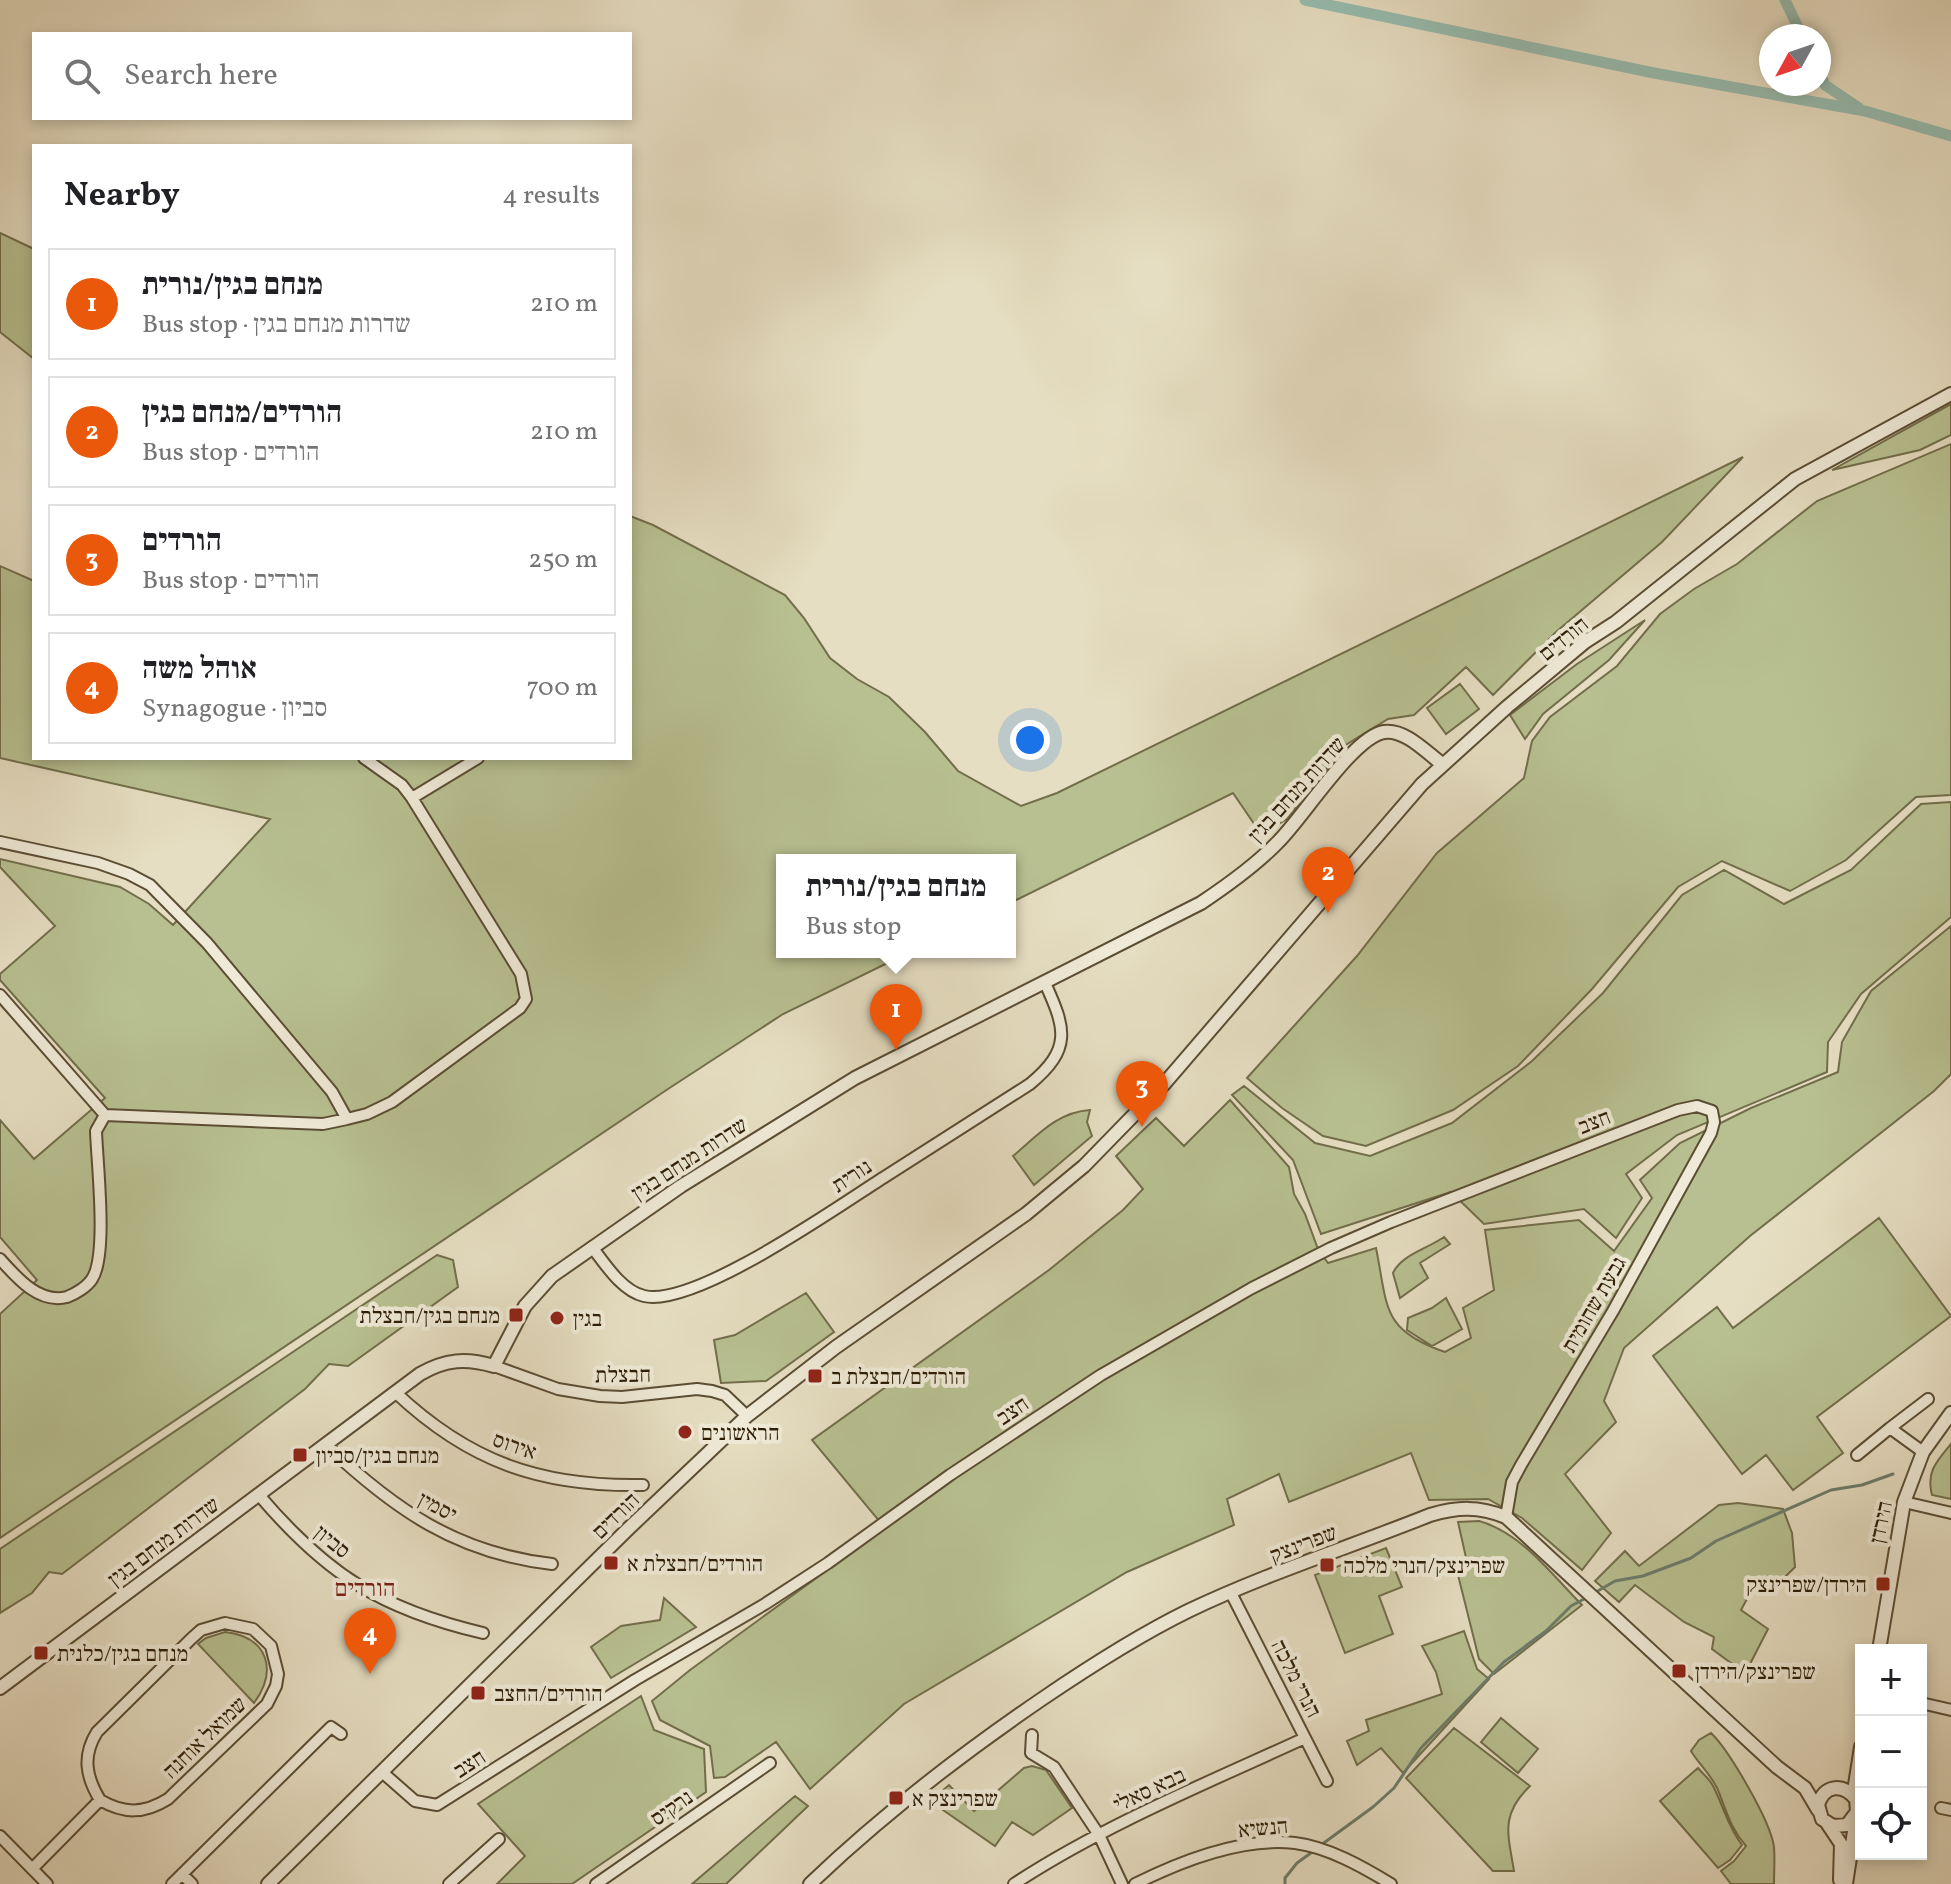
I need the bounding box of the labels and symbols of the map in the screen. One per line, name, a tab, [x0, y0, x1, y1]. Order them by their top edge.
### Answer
north arrow	[1759, 24, 1831, 96]
street label: הורדים	[1533, 610, 1596, 670]
your location	[1010, 720, 1050, 760]
street label: שדרות מנחם בגין	[1242, 731, 1354, 850]
pin: 2	[1302, 847, 1354, 913]
pin: 1	[870, 984, 922, 1050]
pin: 3	[1116, 1061, 1168, 1127]
street label: חצב	[1574, 1103, 1616, 1144]
street label: שדרות מנחם בגין	[626, 1111, 755, 1209]
street label: נורית	[826, 1153, 879, 1202]
street label: גבעת שחומית	[1555, 1251, 1635, 1359]
place label: מנחם בגין/חבצלת	[359, 1302, 500, 1333]
place label: בגין	[573, 1305, 602, 1336]
marker: מנחם בגין/חבצלת	[507, 1306, 525, 1324]
marker: בגין	[548, 1309, 566, 1327]
street label: חבצלת	[595, 1361, 651, 1392]
place label: הורדים/חבצלת ב	[831, 1363, 966, 1394]
marker: הורדים/חבצלת ב	[806, 1367, 824, 1385]
street label: חצב	[991, 1390, 1036, 1434]
place label: הראשונים	[701, 1419, 780, 1450]
marker: הראשונים	[676, 1423, 694, 1441]
street label: אירוס	[488, 1425, 540, 1469]
place label: מנחם בגין/סביון	[316, 1442, 439, 1473]
marker: מנחם בגין/סביון	[291, 1446, 309, 1464]
street label: יסמין	[412, 1485, 462, 1531]
street label: הורדים	[586, 1486, 648, 1547]
street label: שדרות מנחם בגין	[102, 1491, 227, 1595]
street label: הירדן	[1863, 1498, 1902, 1547]
street label: שפרינצק	[1266, 1518, 1342, 1572]
street label: סביון	[307, 1519, 356, 1567]
place label: הורדים/חבצלת א	[627, 1550, 763, 1581]
place label: שפרינצק/הנרי מלכה	[1343, 1552, 1505, 1583]
marker: הורדים/חבצלת א	[602, 1554, 620, 1572]
marker: שפרינצק/הנרי מלכה	[1318, 1556, 1336, 1574]
place label: הירדן/שפרינצק	[1746, 1571, 1867, 1602]
district label: הורדים	[334, 1573, 396, 1607]
marker: הירדן/שפרינצק	[1874, 1575, 1892, 1593]
pin: 4	[344, 1608, 396, 1674]
street label: הנרי מלכה	[1262, 1635, 1328, 1724]
place label: מנחם בגין/כלנית	[57, 1640, 188, 1671]
marker: מנחם בגין/כלנית	[32, 1644, 50, 1662]
place label: שפרינצק/הירדן	[1695, 1658, 1816, 1689]
marker: שפרינצק/הירדן	[1670, 1662, 1688, 1680]
place label: הורדים/החצב	[494, 1680, 603, 1711]
marker: הורדים/החצב	[469, 1684, 487, 1702]
street label: שמואל אוחנה	[157, 1691, 255, 1787]
street label: חצב	[448, 1743, 493, 1787]
street label: בבא סאלי	[1109, 1761, 1191, 1822]
street label: נרקיס	[645, 1783, 700, 1835]
place label: שפרינצק א	[912, 1785, 998, 1816]
marker: שפרינצק א	[887, 1789, 905, 1807]
street label: הנשיא	[1237, 1812, 1290, 1847]

